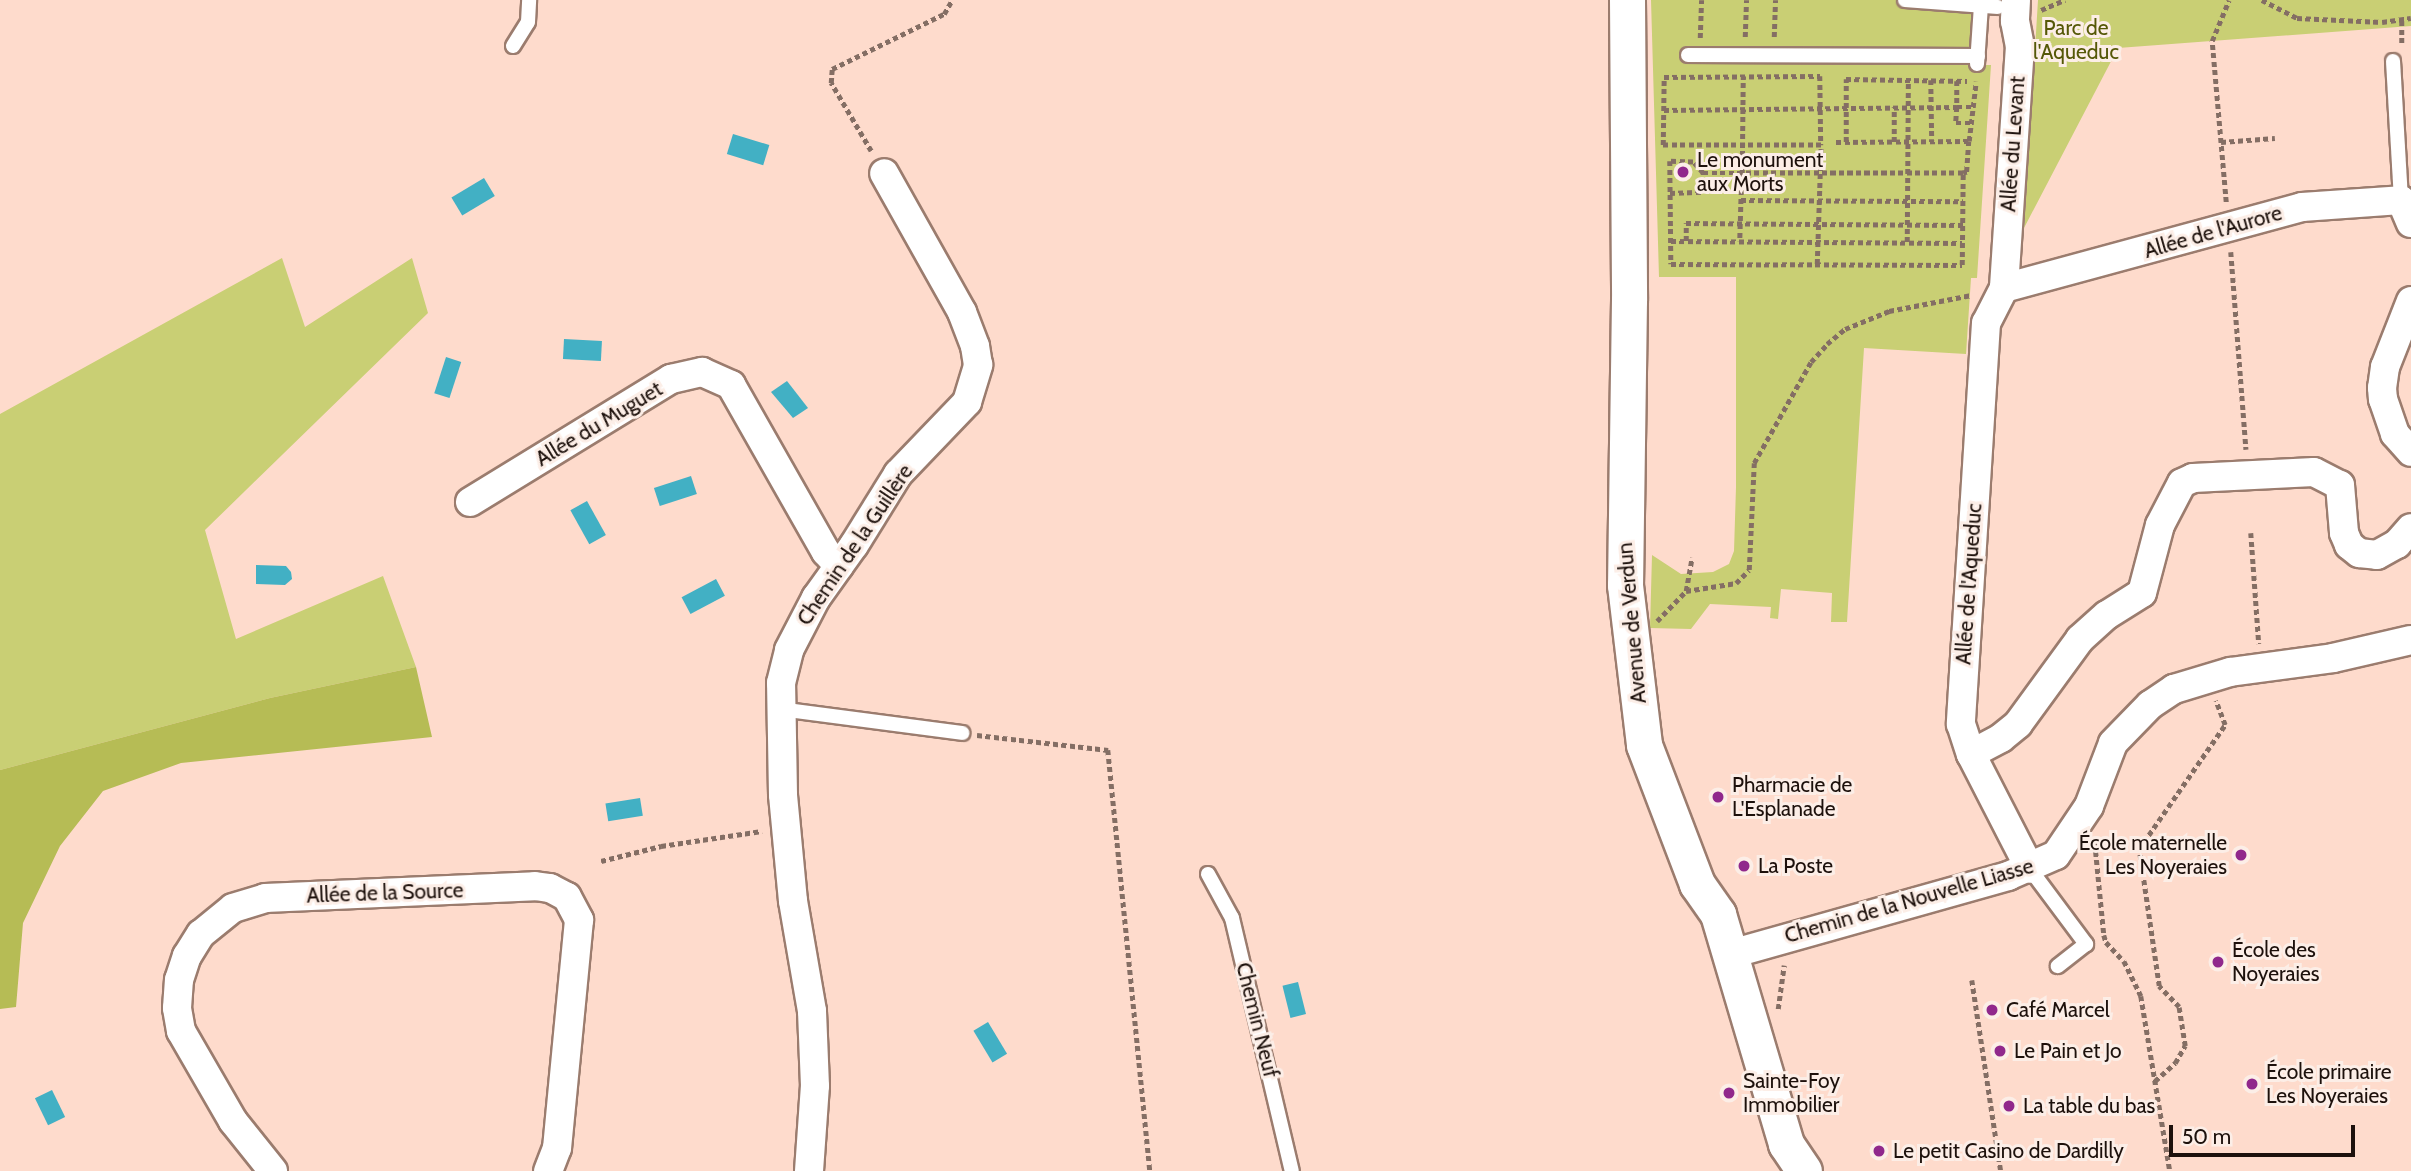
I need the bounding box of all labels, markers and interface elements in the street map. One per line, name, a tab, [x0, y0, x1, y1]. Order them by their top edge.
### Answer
park label: Parc de l'Aqueduc	[2033, 15, 2119, 65]
street label: Allée du Levant	[1996, 75, 2030, 213]
place label: Le monument aux Morts	[1697, 147, 1823, 197]
marker: Le monument aux Morts	[1675, 164, 1691, 180]
street label: Allée de l'Aurore	[2141, 200, 2285, 264]
street label: Allée du Muguet	[531, 376, 667, 472]
street label: Chemin de la Guillère	[792, 460, 918, 630]
street label: Allée de l'Aqueduc	[1951, 502, 1987, 666]
street label: Avenue de Verdun	[1612, 541, 1652, 705]
place label: Pharmacie de L'Esplanade	[1732, 772, 1852, 822]
marker: Pharmacie de L'Esplanade	[1710, 789, 1726, 805]
place label: École maternelle Les Noyeraies	[2079, 830, 2227, 880]
marker: École maternelle Les Noyeraies	[2233, 847, 2249, 863]
place label: La Poste	[1758, 853, 1833, 879]
street label: Chemin de la Nouvelle Liasse	[1782, 853, 2036, 949]
marker: La Poste	[1736, 858, 1752, 874]
street label: Allée de la Source	[306, 878, 464, 908]
place label: École des Noyeraies	[2232, 937, 2319, 987]
marker: École des Noyeraies	[2210, 954, 2226, 970]
street label: Chemin Neuf	[1231, 960, 1283, 1080]
place label: Café Marcel	[2006, 997, 2110, 1023]
marker: Café Marcel	[1984, 1002, 2000, 1018]
place label: Le Pain et Jo	[2014, 1038, 2122, 1064]
marker: Le Pain et Jo	[1992, 1043, 2008, 1059]
place label: École primaire Les Noyeraies	[2266, 1059, 2391, 1109]
place label: Sainte-Foy Immobilier	[1743, 1068, 1840, 1118]
marker: École primaire Les Noyeraies	[2244, 1076, 2260, 1092]
marker: Sainte-Foy Immobilier	[1721, 1085, 1737, 1101]
place label: La table du bas	[2023, 1093, 2155, 1119]
marker: La table du bas	[2001, 1098, 2017, 1114]
scale bar	[2173, 1112, 2358, 1156]
text: 50 m	[2182, 1124, 2231, 1149]
place label: Le petit Casino de Dardilly	[1893, 1138, 2124, 1164]
marker: Le petit Casino de Dardilly	[1871, 1143, 1887, 1159]

